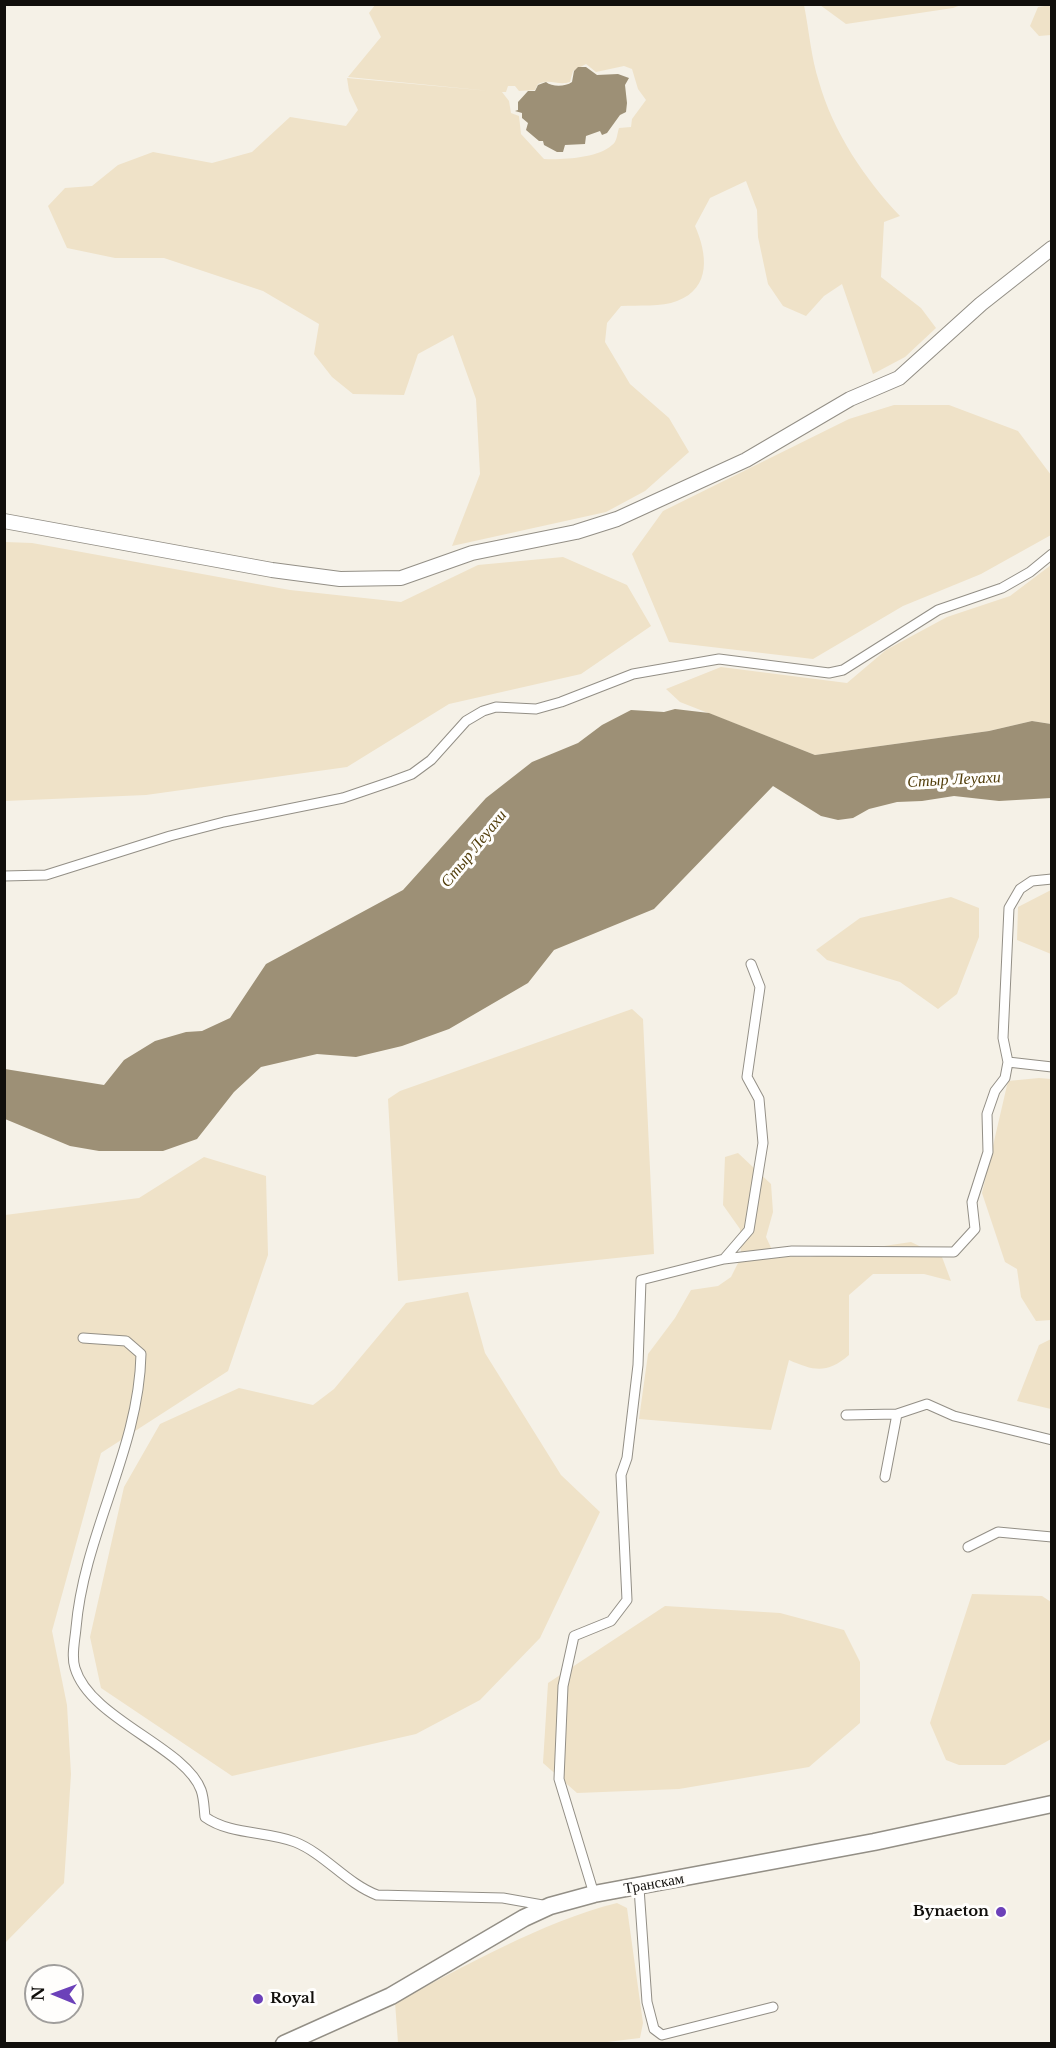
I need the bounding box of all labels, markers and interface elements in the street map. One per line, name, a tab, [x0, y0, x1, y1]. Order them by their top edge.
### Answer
water label: Стыр Леуахи	[907, 768, 1001, 792]
water label: Стыр Леуахи	[437, 806, 511, 892]
street label: Транскам	[623, 1870, 685, 1898]
place label: Bynaeton	[913, 1903, 989, 1921]
marker: Bynaeton	[994, 1905, 1008, 1919]
north arrow	[24, 1964, 84, 2024]
text: N	[28, 1986, 48, 2001]
place label: Royal	[270, 1990, 315, 2008]
marker: Royal	[251, 1992, 265, 2006]

